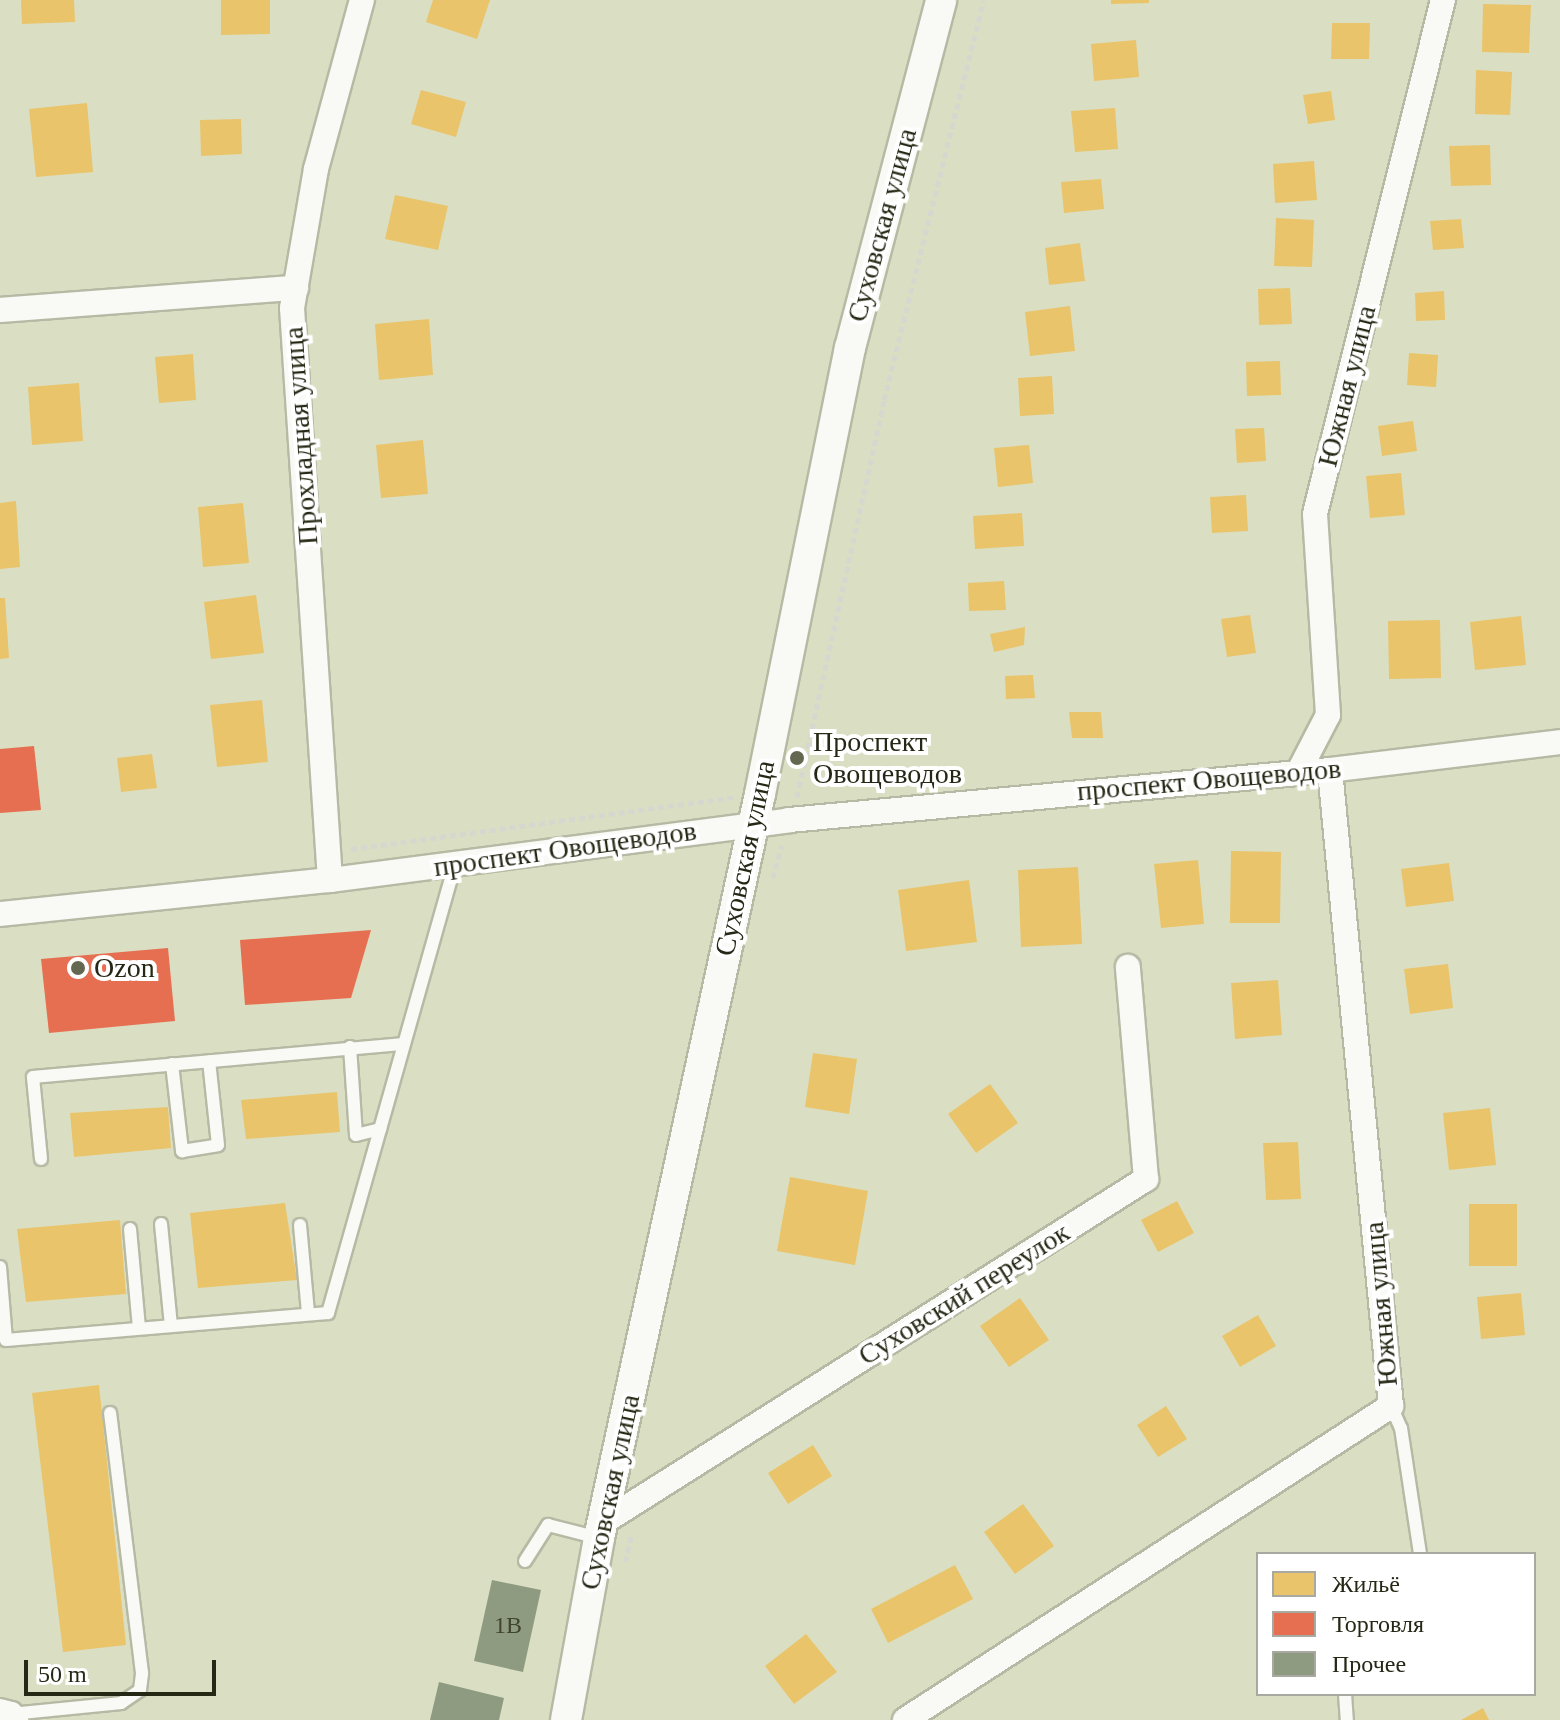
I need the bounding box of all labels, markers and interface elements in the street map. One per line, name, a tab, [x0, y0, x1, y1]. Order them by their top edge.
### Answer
street label: Суховская улица	[840, 125, 924, 325]
street label: Южная улица	[1311, 302, 1383, 470]
street label: Прохладная улица	[277, 326, 325, 546]
place label: Проспект Овощеводов	[813, 725, 962, 791]
marker: Проспект Овощеводов	[788, 749, 806, 767]
street label: проспект Овощеводов	[1076, 752, 1342, 808]
street label: Суховская улица	[708, 757, 782, 959]
street label: проспект Овощеводов	[431, 814, 699, 884]
place label: Ozon	[94, 951, 155, 985]
marker: Ozon	[69, 959, 87, 977]
street label: Суховский переулок	[852, 1216, 1076, 1372]
street label: Южная улица	[1357, 1220, 1405, 1388]
street label: Суховская улица	[573, 1391, 647, 1593]
legend	[1256, 1552, 1536, 1696]
text: Жильё	[1332, 1571, 1400, 1597]
text: Торговля	[1332, 1611, 1424, 1637]
house number: 1В	[494, 1612, 522, 1640]
scale bar	[28, 1644, 220, 1694]
text: Прочее	[1332, 1651, 1406, 1677]
text: 50 m	[38, 1661, 87, 1687]

